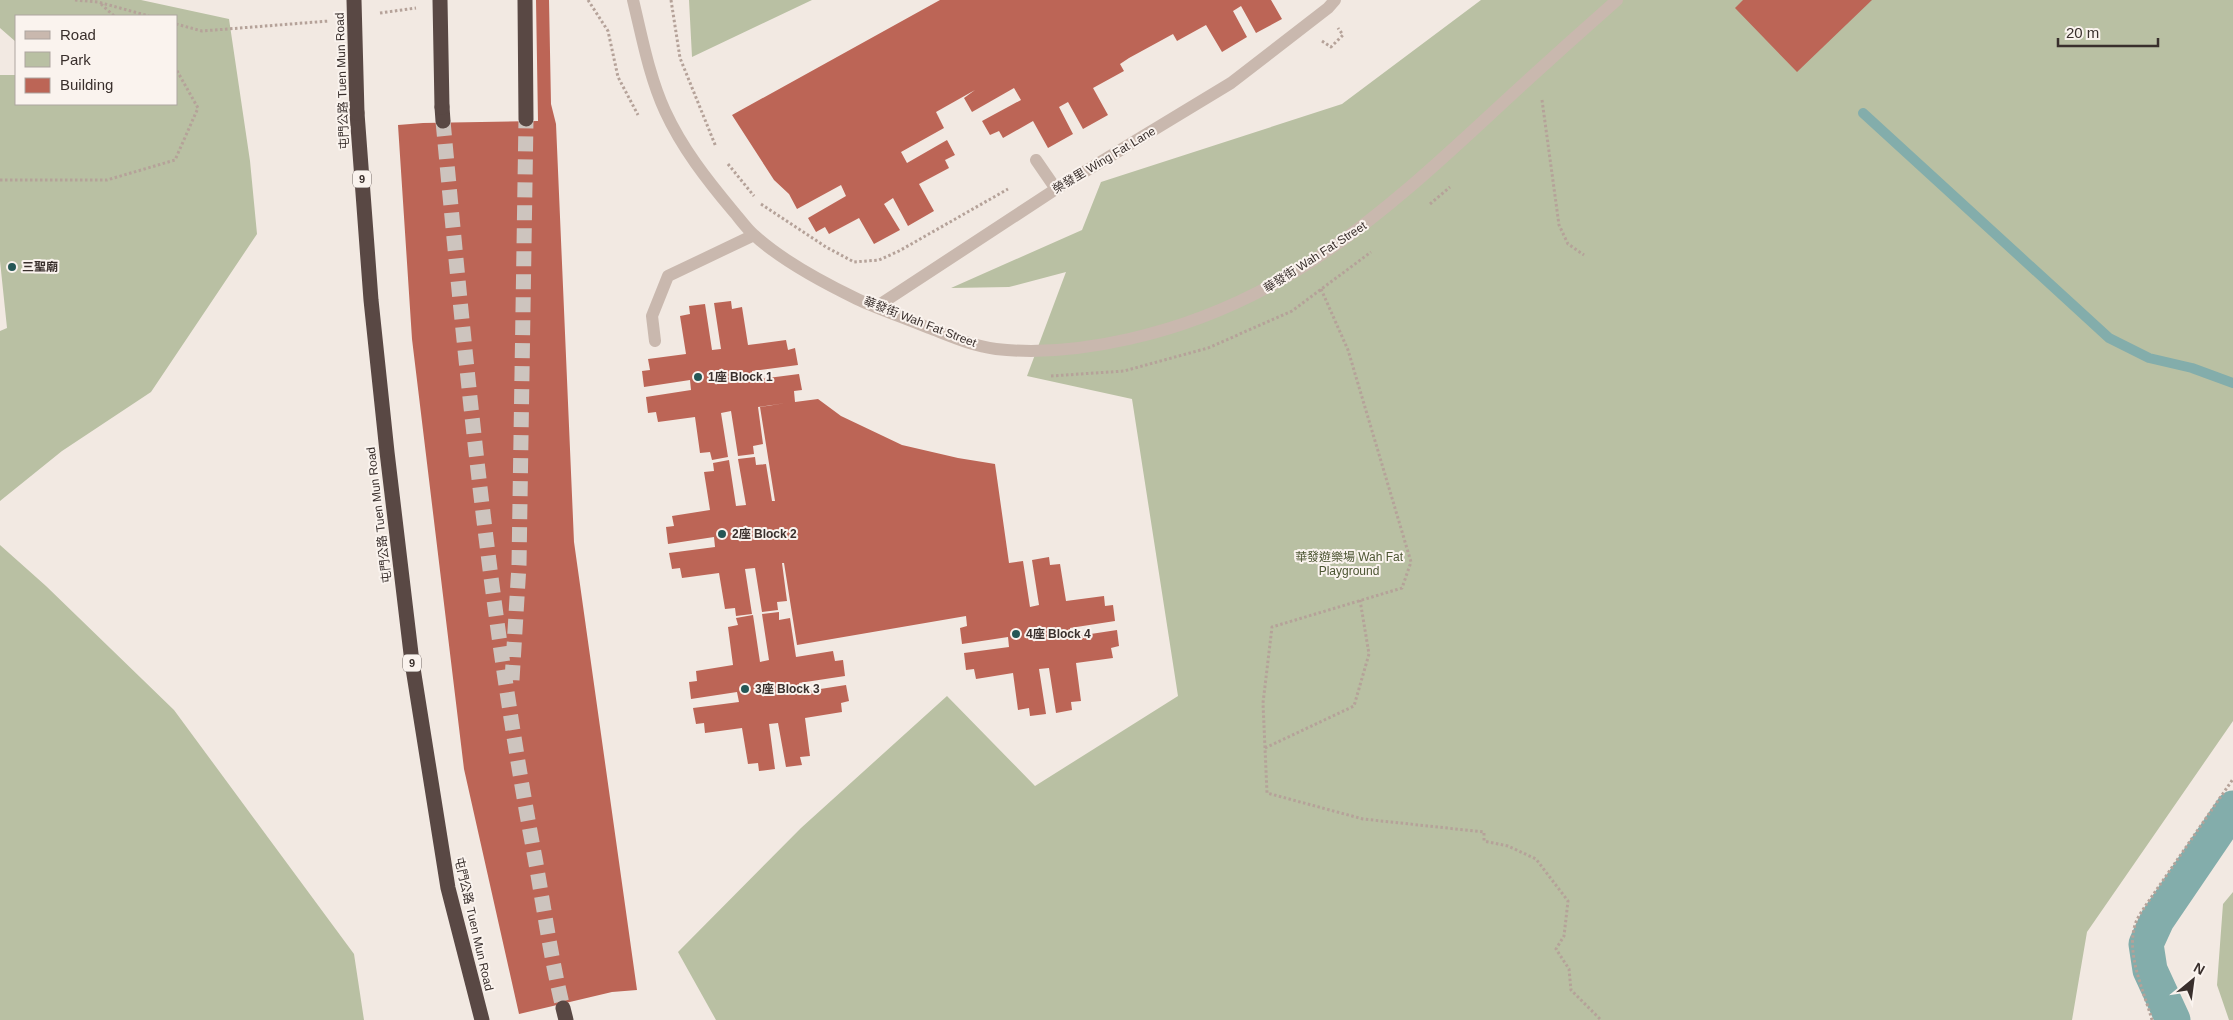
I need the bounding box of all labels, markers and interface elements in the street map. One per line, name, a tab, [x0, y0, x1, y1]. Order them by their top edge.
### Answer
street label: 屯門公路 Tuen Mun Road	[333, 12, 351, 150]
legend	[15, 15, 178, 105]
scale bar	[2058, 15, 2158, 47]
text: 20 m	[2066, 24, 2099, 41]
text: Road	[60, 26, 96, 43]
text: Park	[60, 51, 91, 68]
text: Building	[60, 76, 113, 93]
street label: 榮發里 Wing Fat Lane	[1050, 124, 1158, 196]
road number: 9	[353, 170, 371, 188]
street label: 華發街 Wah Fat Street	[1261, 218, 1370, 295]
place label: 三聖廟	[22, 260, 58, 274]
marker: 三聖廟	[6, 261, 18, 273]
street label: 華發街 Wah Fat Street	[862, 294, 979, 350]
place label: 1座 Block 1	[708, 370, 773, 384]
marker: 1座 Block 1	[692, 371, 704, 383]
street label: 屯門公路 Tuen Mun Road	[364, 446, 394, 584]
place label: 2座 Block 2	[732, 527, 797, 541]
marker: 2座 Block 2	[716, 528, 728, 540]
park label: 華發遊樂場 Wah Fat Playground	[1295, 550, 1404, 578]
place label: 4座 Block 4	[1026, 627, 1091, 641]
marker: 4座 Block 4	[1010, 628, 1022, 640]
road number: 9	[403, 654, 421, 671]
place label: 3座 Block 3	[755, 682, 820, 696]
marker: 3座 Block 3	[739, 683, 751, 695]
street label: 屯門公路 Tuen Mun Road	[452, 856, 496, 992]
north arrow	[2168, 955, 2218, 1005]
text: N	[2191, 959, 2208, 978]

